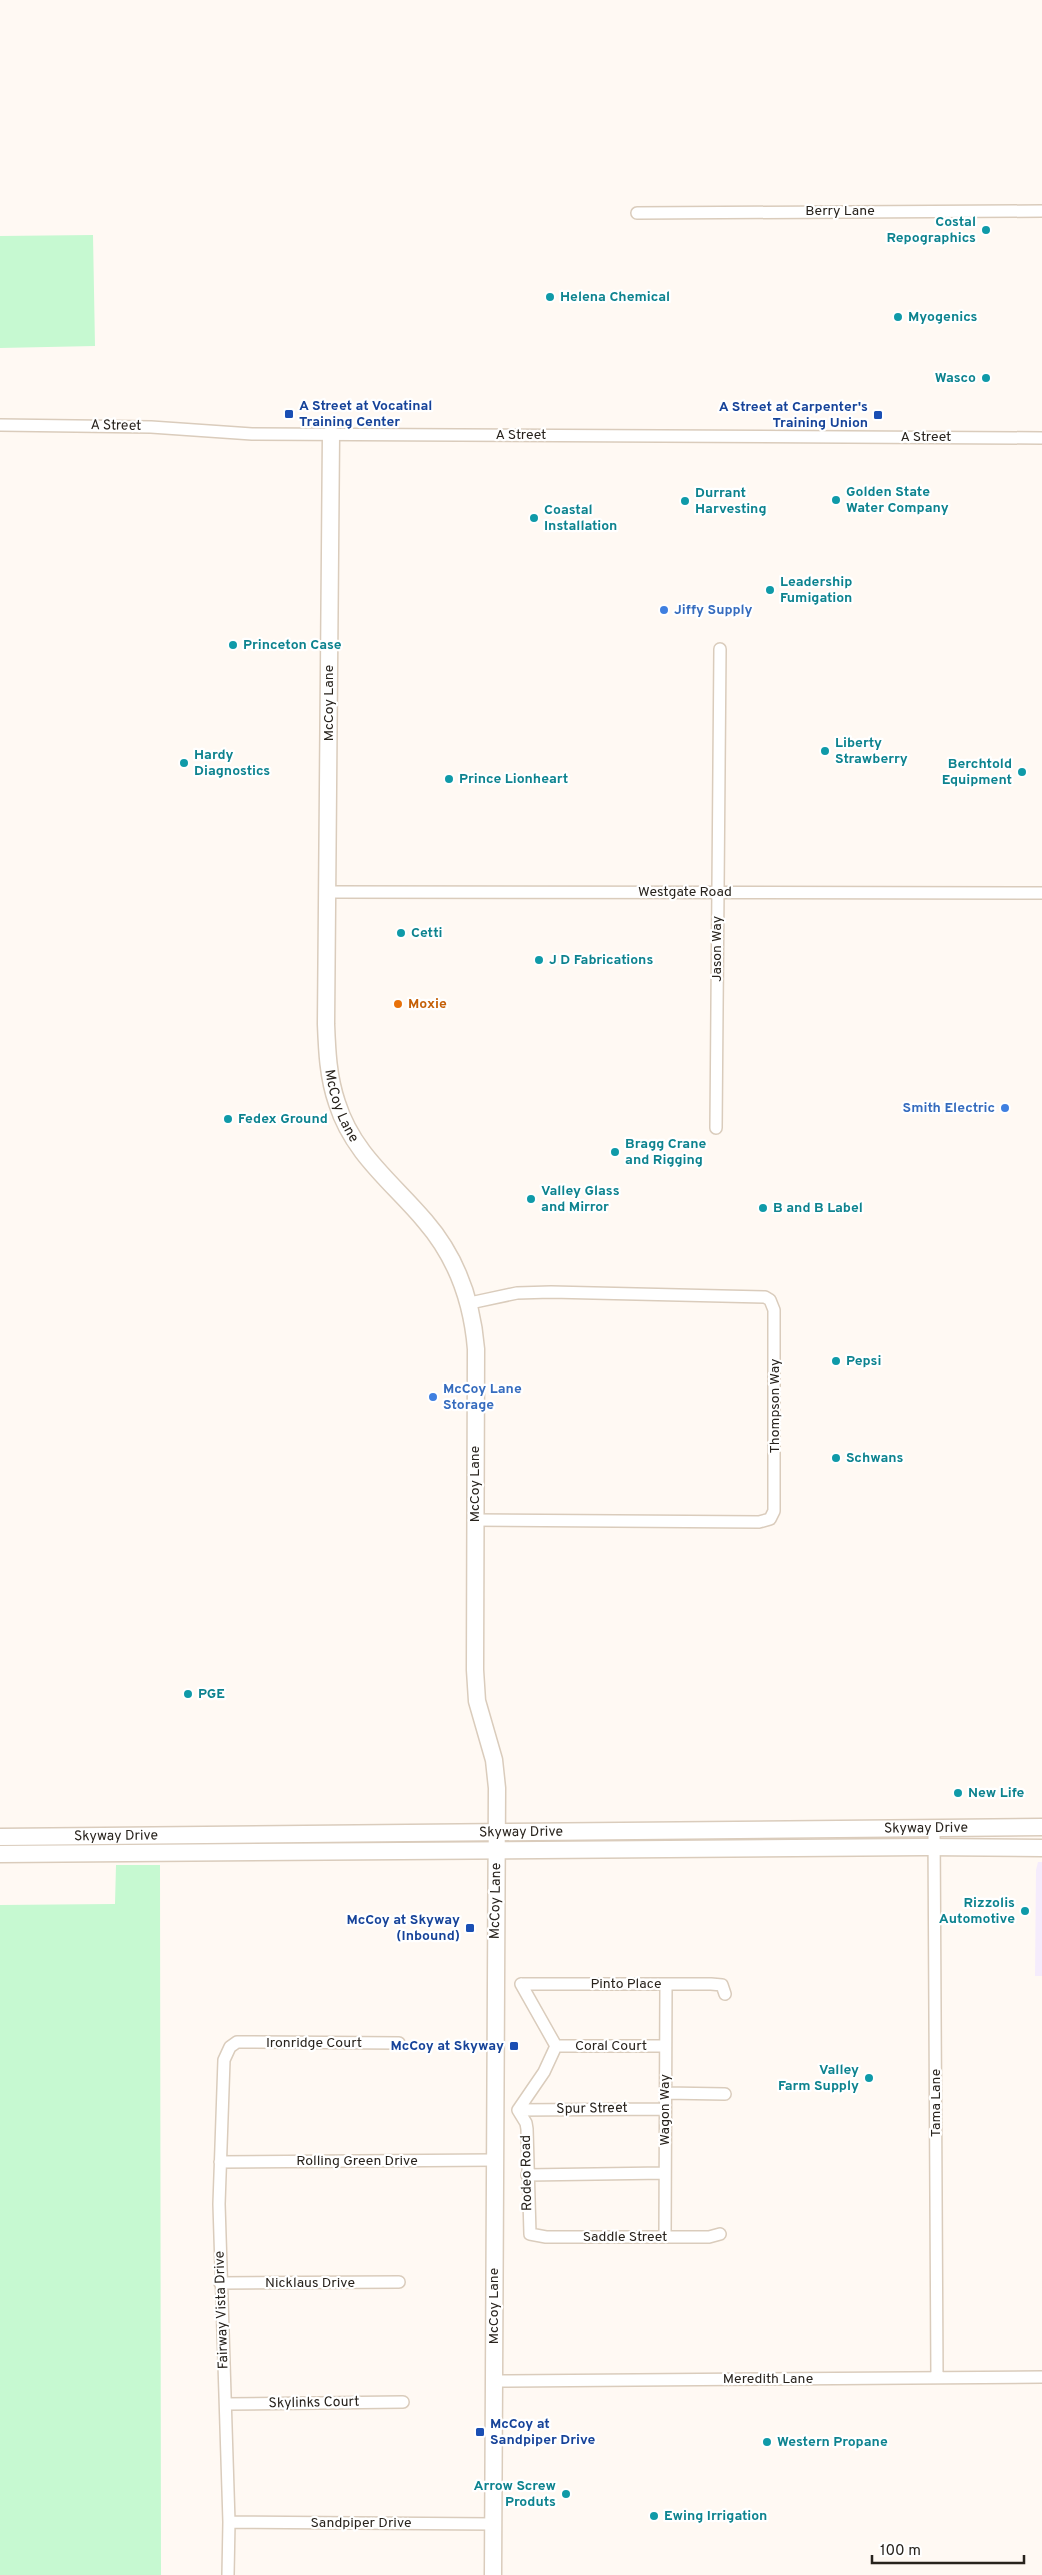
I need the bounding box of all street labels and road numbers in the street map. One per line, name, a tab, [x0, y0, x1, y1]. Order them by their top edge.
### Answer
street label: Berry Lane	[805, 203, 875, 220]
street label: A Street	[90, 417, 142, 435]
street label: A Street	[496, 427, 546, 444]
street label: A Street	[901, 429, 951, 446]
street label: McCoy Lane	[321, 665, 338, 741]
street label: Westgate Road	[638, 884, 732, 901]
street label: Jason Way	[709, 916, 726, 982]
street label: McCoy Lane	[321, 1068, 362, 1146]
street label: Thompson Way	[767, 1358, 784, 1454]
street label: McCoy Lane	[467, 1446, 484, 1522]
street label: Skyway Drive	[884, 1819, 968, 1837]
street label: Skyway Drive	[479, 1823, 563, 1841]
street label: Skyway Drive	[74, 1827, 158, 1845]
street label: McCoy Lane	[487, 1863, 505, 1939]
street label: Pinto Place	[590, 1976, 662, 1993]
street label: Ironridge Court	[266, 2035, 362, 2052]
street label: Coral Court	[575, 2038, 647, 2055]
street label: Tama Lane	[928, 2069, 945, 2137]
street label: Wagon Way	[657, 2074, 674, 2146]
street label: Spur Street	[556, 2100, 628, 2118]
street label: Rodeo Road	[518, 2135, 536, 2211]
street label: Rolling Green Drive	[296, 2153, 418, 2170]
street label: Saddle Street	[583, 2229, 667, 2246]
street label: Fairway Vista Drive	[211, 2250, 233, 2370]
street label: McCoy Lane	[486, 2268, 503, 2344]
street label: Nicklaus Drive	[265, 2275, 355, 2292]
street label: Meredith Lane	[723, 2371, 813, 2388]
street label: Skylinks Court	[268, 2394, 360, 2412]
street label: Sandpiper Drive	[310, 2515, 412, 2532]

